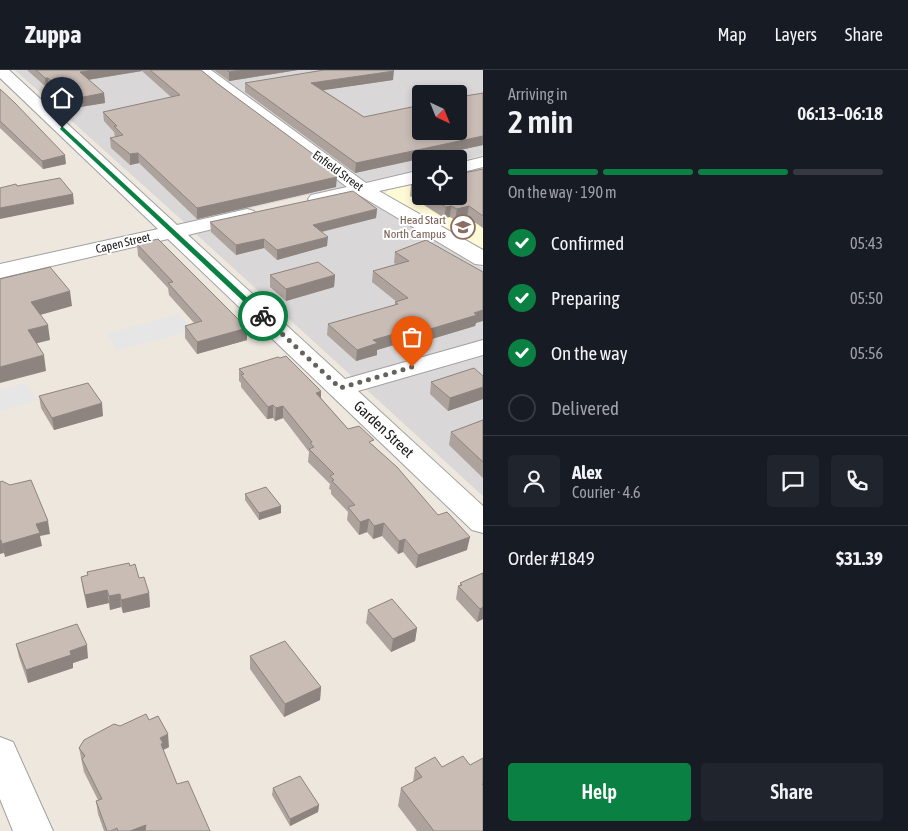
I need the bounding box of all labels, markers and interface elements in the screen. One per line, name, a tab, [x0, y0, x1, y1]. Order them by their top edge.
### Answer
text: Zuppa	[25, 21, 81, 48]
text: Map	[717, 24, 746, 45]
text: Layers	[774, 24, 817, 45]
text: Share	[845, 24, 883, 45]
pin	[41, 77, 83, 128]
icon: home	[48, 84, 76, 112]
north arrow	[412, 85, 468, 140]
map controls	[412, 85, 467, 205]
text: Arriving in	[508, 85, 568, 103]
text: 06:13–06:18	[797, 102, 883, 124]
text: 2 min	[508, 103, 573, 140]
street label: Enfield Street	[310, 148, 366, 194]
button: locate	[412, 150, 467, 205]
text: On the way · 190 m	[508, 183, 617, 201]
place label: Head Start North Campus	[384, 213, 447, 241]
school or university icon: Head Start North Campus	[450, 214, 476, 240]
icon: check	[508, 229, 536, 257]
street label: Capen Street	[94, 230, 152, 256]
text: Confirmed	[551, 232, 624, 254]
text: 05:43	[850, 234, 883, 252]
icon: check	[508, 284, 536, 312]
text: Preparing	[551, 287, 620, 309]
text: 05:50	[850, 289, 883, 307]
courier	[238, 291, 288, 341]
icon: bike	[249, 302, 277, 330]
pin	[391, 316, 433, 367]
icon: bag	[398, 323, 426, 351]
icon: check	[508, 339, 536, 367]
text: On the way	[551, 342, 628, 364]
text: 05:56	[850, 344, 883, 362]
street label: Garden Street	[351, 397, 417, 461]
text: Delivered	[551, 397, 619, 419]
button: person	[508, 455, 560, 507]
button: chat	[767, 455, 819, 507]
button: phone	[831, 455, 883, 507]
text: Alex	[572, 461, 602, 483]
text: Courier · 4.6	[572, 483, 641, 501]
text: Order #1849	[508, 547, 595, 569]
text: $31.39	[836, 547, 883, 569]
button: Help	[508, 763, 691, 821]
button: Share	[701, 763, 883, 821]

